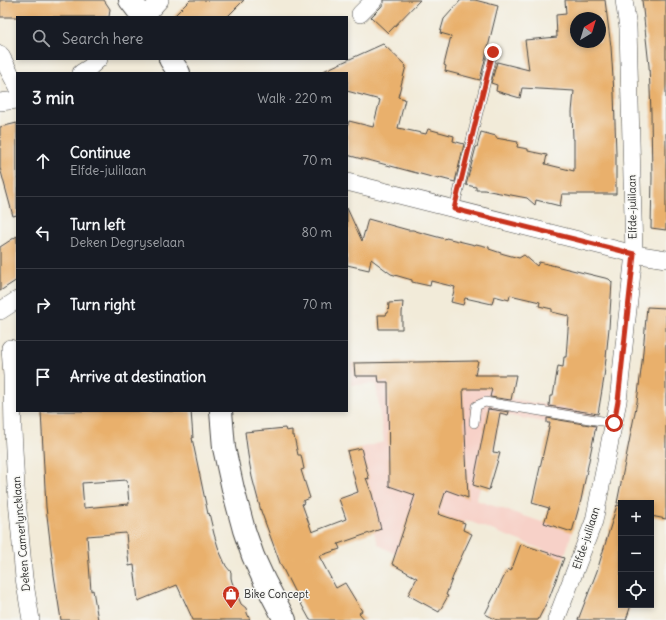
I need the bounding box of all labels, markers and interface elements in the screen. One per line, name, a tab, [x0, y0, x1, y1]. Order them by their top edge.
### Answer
north arrow	[570, 12, 606, 48]
search box	[16, 16, 348, 60]
icon: search	[30, 27, 52, 49]
text: Search here	[62, 29, 143, 48]
route end	[484, 43, 502, 61]
text: 3 min	[32, 87, 74, 109]
text: Walk · 220 m	[257, 90, 332, 107]
text: Continue	[70, 143, 131, 162]
icon: ahead	[32, 150, 54, 172]
text: 70 m	[303, 152, 332, 169]
text: Elfde-julilaan	[70, 162, 146, 179]
street label: Elfde-julilaan	[624, 175, 640, 239]
text: Turn left	[70, 215, 125, 234]
icon: left	[32, 222, 54, 244]
text: 80 m	[301, 224, 332, 241]
text: Deken Degryselaan	[70, 234, 185, 251]
icon: right	[32, 294, 54, 316]
text: Turn right	[70, 295, 135, 314]
text: 70 m	[303, 296, 332, 313]
icon: arrive	[32, 366, 54, 388]
text: Arrive at destination	[70, 367, 206, 386]
route start	[605, 414, 623, 432]
street label: Deken Camerlyncklaan	[9, 476, 33, 592]
map controls	[618, 500, 654, 608]
button: +	[618, 500, 654, 536]
street label: Elfde-julilaan	[569, 505, 603, 571]
button: −	[618, 536, 654, 572]
button: locate	[618, 572, 654, 608]
shop icon: Bike Concept	[221, 584, 241, 609]
place label: Bike Concept	[244, 587, 309, 601]

